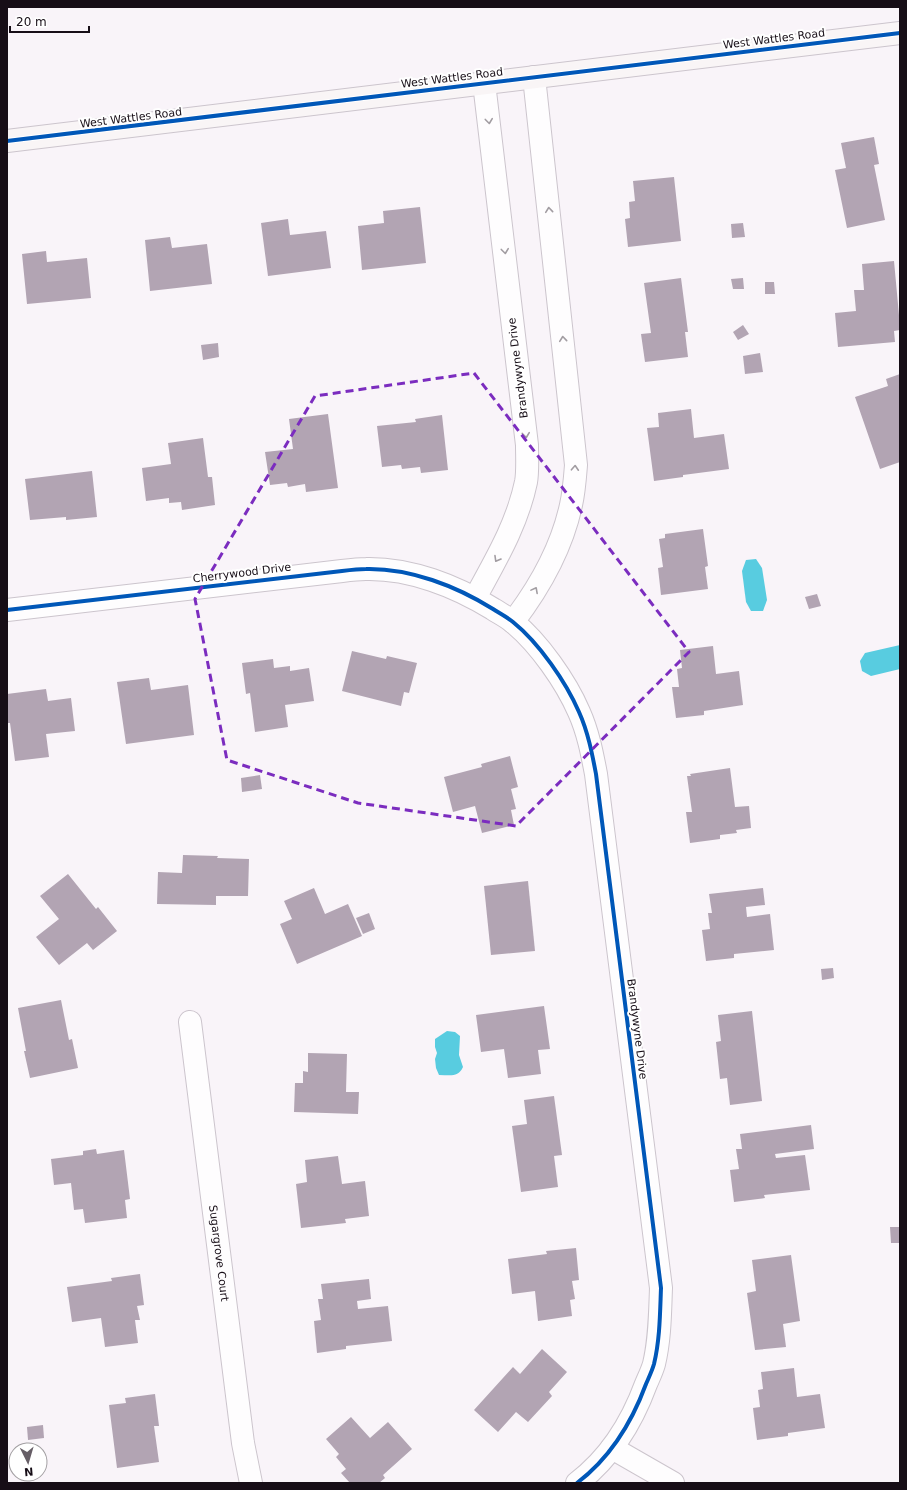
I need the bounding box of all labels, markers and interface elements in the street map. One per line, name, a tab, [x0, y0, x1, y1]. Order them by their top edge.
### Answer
scale bar	[10, 8, 89, 34]
text: 20 m	[16, 15, 47, 29]
street label: West Wattles Road	[722, 26, 826, 52]
street label: West Wattles Road	[400, 65, 504, 91]
street label: West Wattles Road	[79, 105, 183, 131]
one-way arrow	[485, 118, 494, 124]
one-way arrow	[544, 206, 553, 213]
one-way arrow	[500, 247, 509, 254]
street label: Brandywyne Drive	[505, 317, 531, 419]
one-way arrow	[558, 336, 567, 342]
one-way arrow	[521, 432, 530, 438]
one-way arrow	[571, 465, 580, 471]
one-way arrow	[494, 555, 501, 562]
street label: Cherrywood Drive	[192, 560, 292, 585]
one-way arrow	[531, 587, 538, 594]
street label: Brandywyne Drive	[624, 978, 650, 1080]
street label: Sugargrove Court	[207, 1204, 232, 1303]
north arrow	[8, 1442, 48, 1482]
text: N	[24, 1465, 34, 1478]

